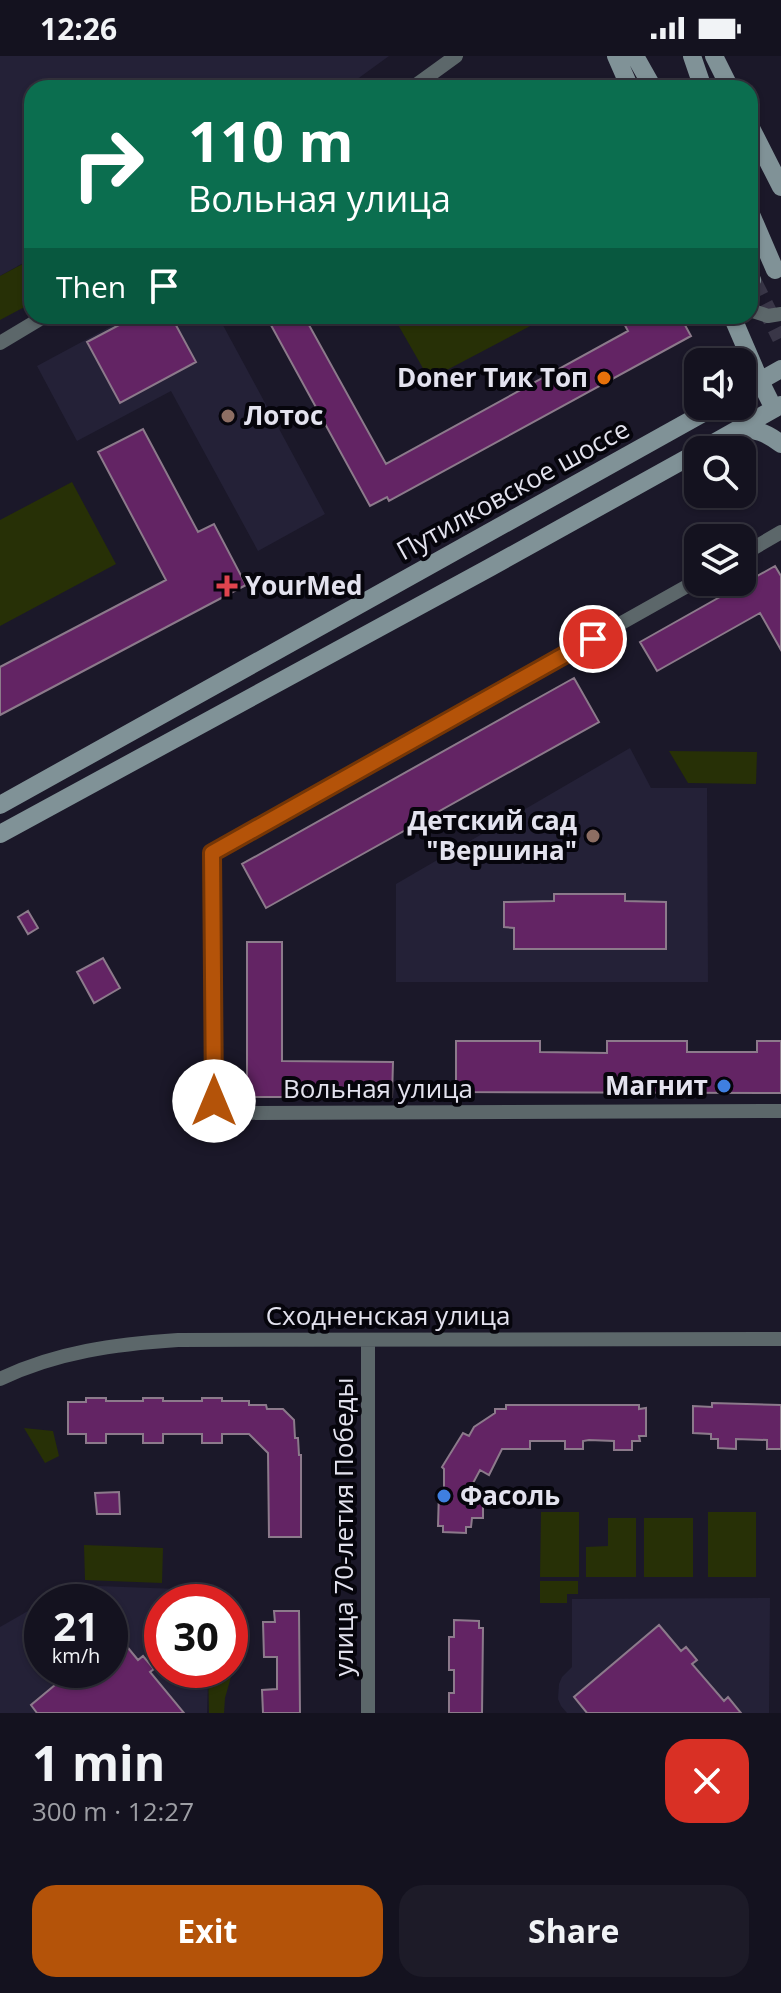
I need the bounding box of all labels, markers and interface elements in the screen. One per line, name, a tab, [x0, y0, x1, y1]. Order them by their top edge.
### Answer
text: 12:26	[40, 8, 117, 49]
text: 110 m	[188, 102, 354, 178]
icon: right	[56, 112, 160, 216]
text: Вольная улица	[188, 174, 451, 223]
icon: arrive	[142, 264, 186, 308]
text: Then	[56, 266, 126, 307]
map controls	[684, 348, 756, 596]
button: sound	[684, 348, 756, 420]
place label: Doner Тик Топ	[397, 359, 588, 395]
marker: Doner Тик Топ	[595, 369, 613, 387]
place label: Лотос	[244, 397, 323, 433]
marker: Лотос	[219, 407, 237, 425]
street label: Путилковское шоссе	[390, 410, 635, 568]
button: search	[684, 436, 756, 508]
button: layers	[684, 524, 756, 596]
place label: YourMed	[245, 567, 363, 603]
marker: YourMed	[216, 575, 238, 597]
pin	[559, 605, 627, 673]
icon: arrive	[571, 617, 615, 661]
place label: Детский сад "Вершина"	[407, 802, 577, 868]
marker: Детский сад "Вершина"	[584, 827, 602, 845]
position arrow	[172, 1059, 256, 1143]
place label: Магнит	[605, 1067, 708, 1103]
street label: Вольная улица	[283, 1070, 473, 1106]
marker: Магнит	[715, 1077, 733, 1095]
street label: Сходненская улица	[266, 1297, 510, 1333]
street label: улица 70-летия Победы	[325, 1378, 361, 1676]
place label: Фасоль	[460, 1477, 560, 1513]
marker: Фасоль	[435, 1487, 453, 1505]
speed limit sign: 30	[144, 1584, 248, 1688]
text: 21	[53, 1598, 99, 1653]
text: km/h	[52, 1642, 100, 1669]
text: 1 min	[32, 1730, 165, 1795]
button: close	[665, 1739, 749, 1823]
text: 300 m · 12:27	[32, 1793, 194, 1829]
button: Exit	[32, 1885, 383, 1977]
button: Share	[399, 1885, 749, 1977]

